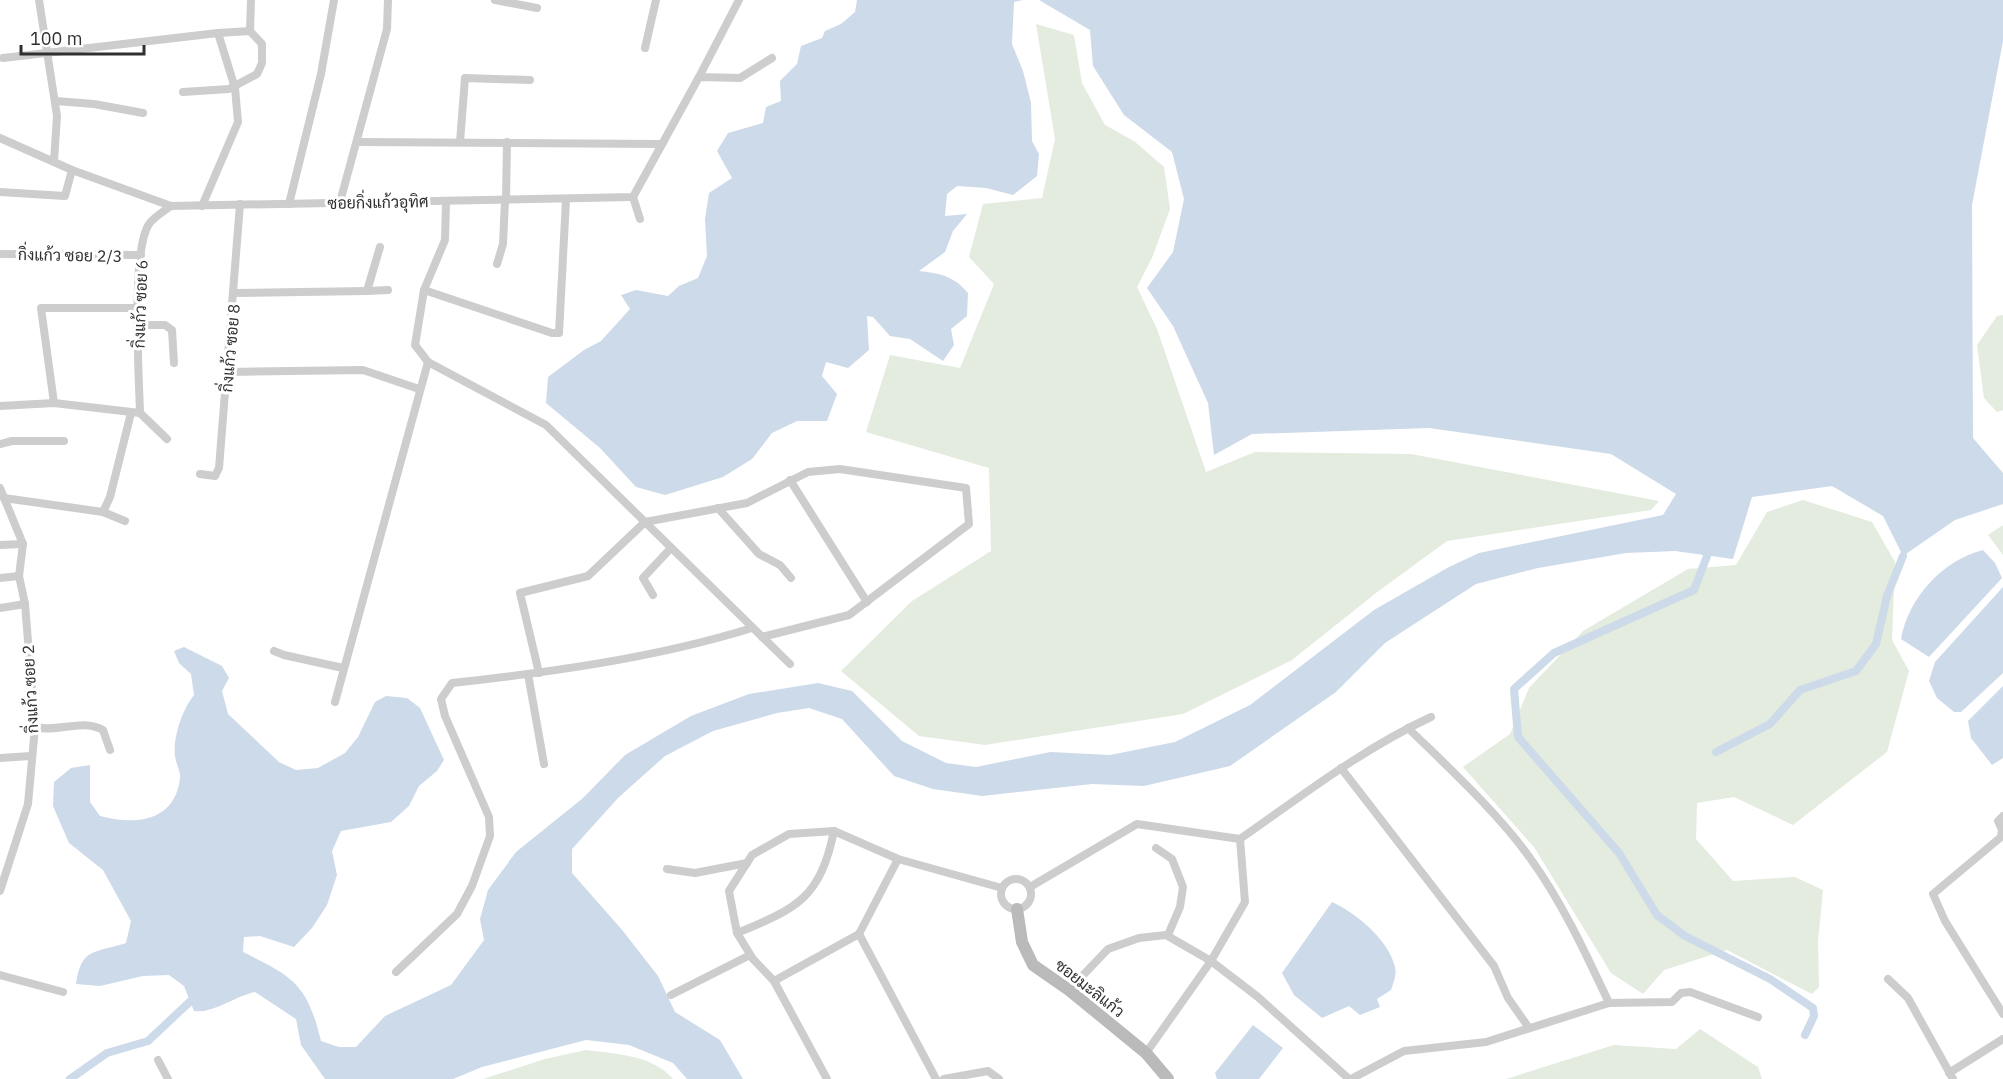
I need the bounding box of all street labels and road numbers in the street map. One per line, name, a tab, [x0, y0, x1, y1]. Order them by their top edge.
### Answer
street label: ซอยกิ่งแก้วอุทิศ	[327, 188, 429, 215]
street label: กิ่งแก้ว ซอย 2/3	[18, 241, 122, 266]
street label: กิ่งแก้ว ซอย 6	[125, 259, 152, 349]
street label: กิ่งแก้ว ซอย 8	[213, 303, 244, 393]
street label: กิ่งแก้ว ซอย 2	[14, 644, 42, 734]
street label: ซอยมะลิแก้ว	[1051, 955, 1129, 1021]

